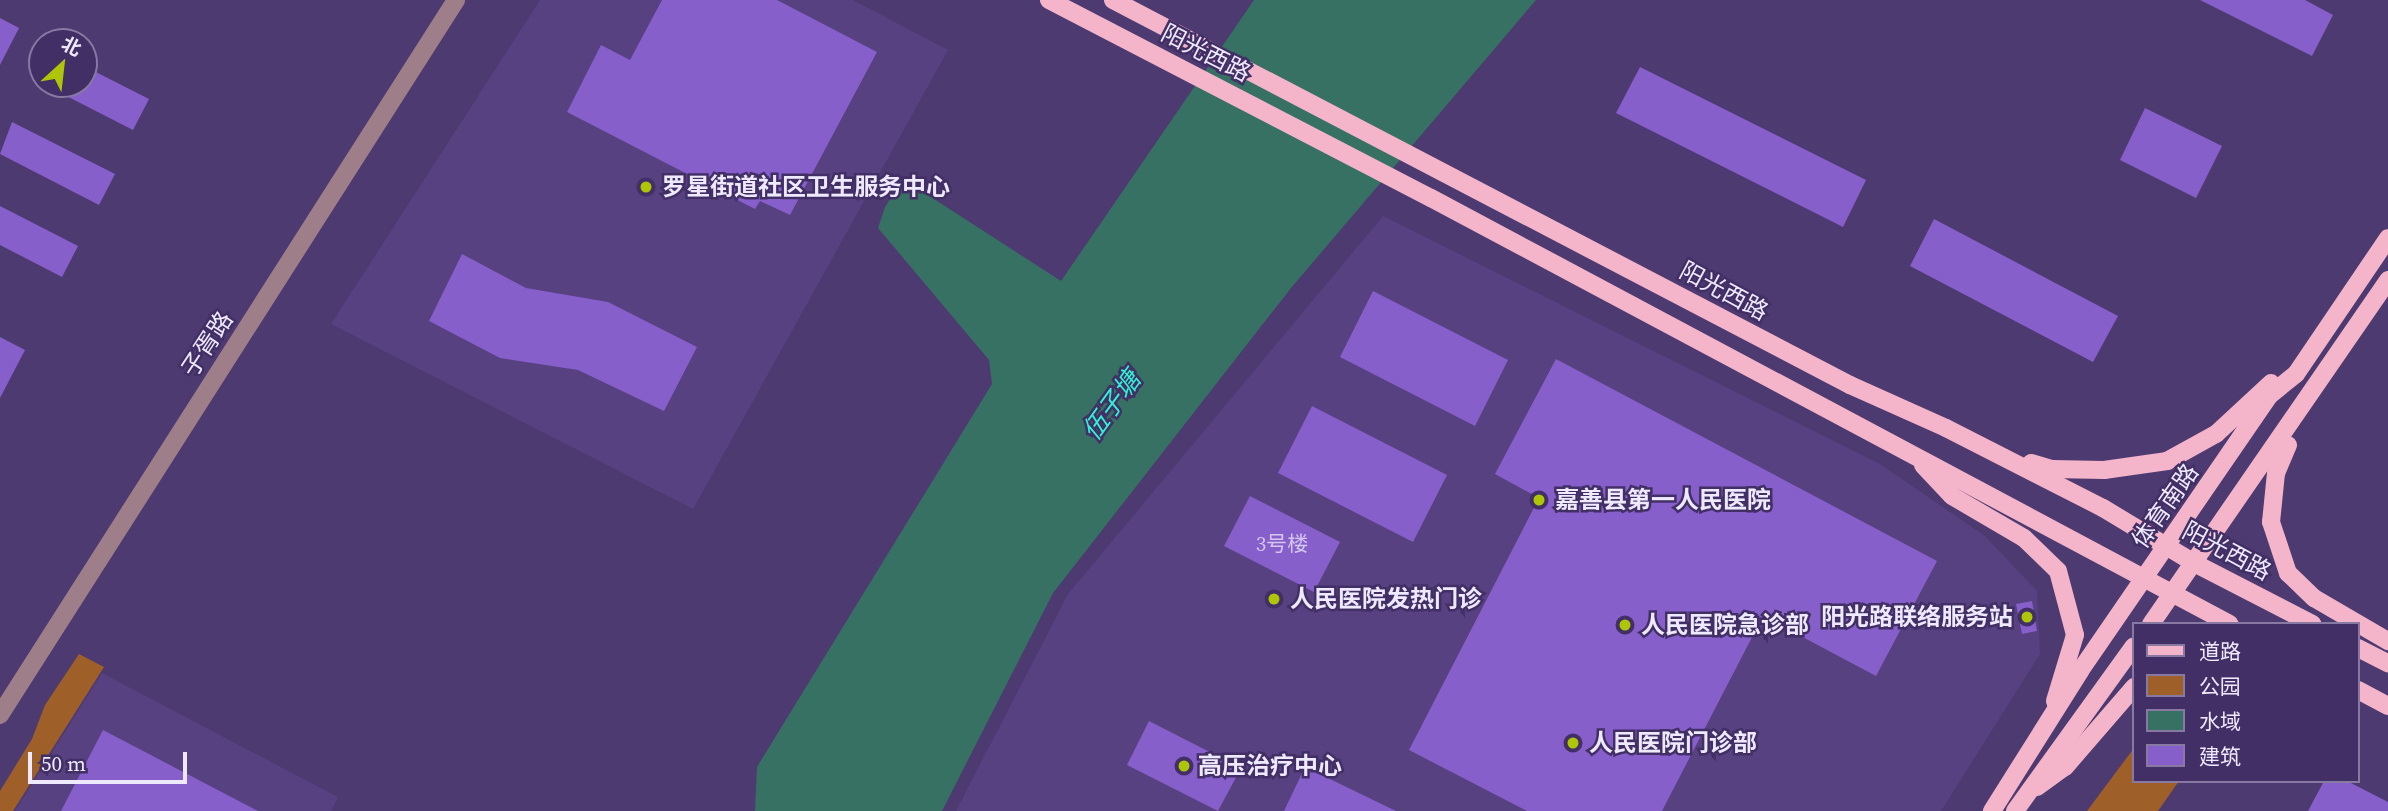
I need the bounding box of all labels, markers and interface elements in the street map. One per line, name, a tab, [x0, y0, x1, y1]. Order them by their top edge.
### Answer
street label: 阳光西路	[1157, 18, 1255, 88]
north arrow	[28, 28, 98, 98]
text: 北	[57, 30, 86, 62]
place label: 罗星街道社区卫生服务中心	[662, 173, 950, 201]
marker: 罗星街道社区卫生服务中心	[636, 177, 656, 197]
street label: 阳光西路	[1675, 256, 1773, 326]
street label: 子胥路	[175, 306, 239, 382]
water label: 伍子塘	[1076, 365, 1148, 447]
street label: 体育南路	[2126, 458, 2204, 554]
place label: 嘉善县第一人民医院	[1555, 486, 1771, 514]
marker: 嘉善县第一人民医院	[1529, 490, 1549, 510]
street label: 阳光西路	[2178, 516, 2276, 586]
house number: 3号楼	[1256, 531, 1308, 557]
place label: 人民医院发热门诊	[1290, 585, 1482, 613]
marker: 人民医院发热门诊	[1264, 589, 1284, 609]
place label: 阳光路联络服务站	[1821, 603, 2013, 631]
marker: 阳光路联络服务站	[2019, 609, 2035, 625]
place label: 人民医院急诊部	[1641, 611, 1809, 639]
marker: 人民医院急诊部	[1615, 615, 1635, 635]
legend	[2132, 622, 2360, 783]
text: 道路	[2199, 637, 2241, 666]
text: 公园	[2199, 672, 2241, 701]
text: 水域	[2199, 707, 2241, 736]
place label: 人民医院门诊部	[1589, 729, 1757, 757]
marker: 人民医院门诊部	[1563, 733, 1583, 753]
scale bar	[32, 738, 191, 782]
text: 建筑	[2199, 742, 2241, 771]
text: 50 m	[41, 749, 86, 778]
place label: 高压治疗中心	[1198, 752, 1342, 780]
marker: 高压治疗中心	[1176, 758, 1192, 774]

